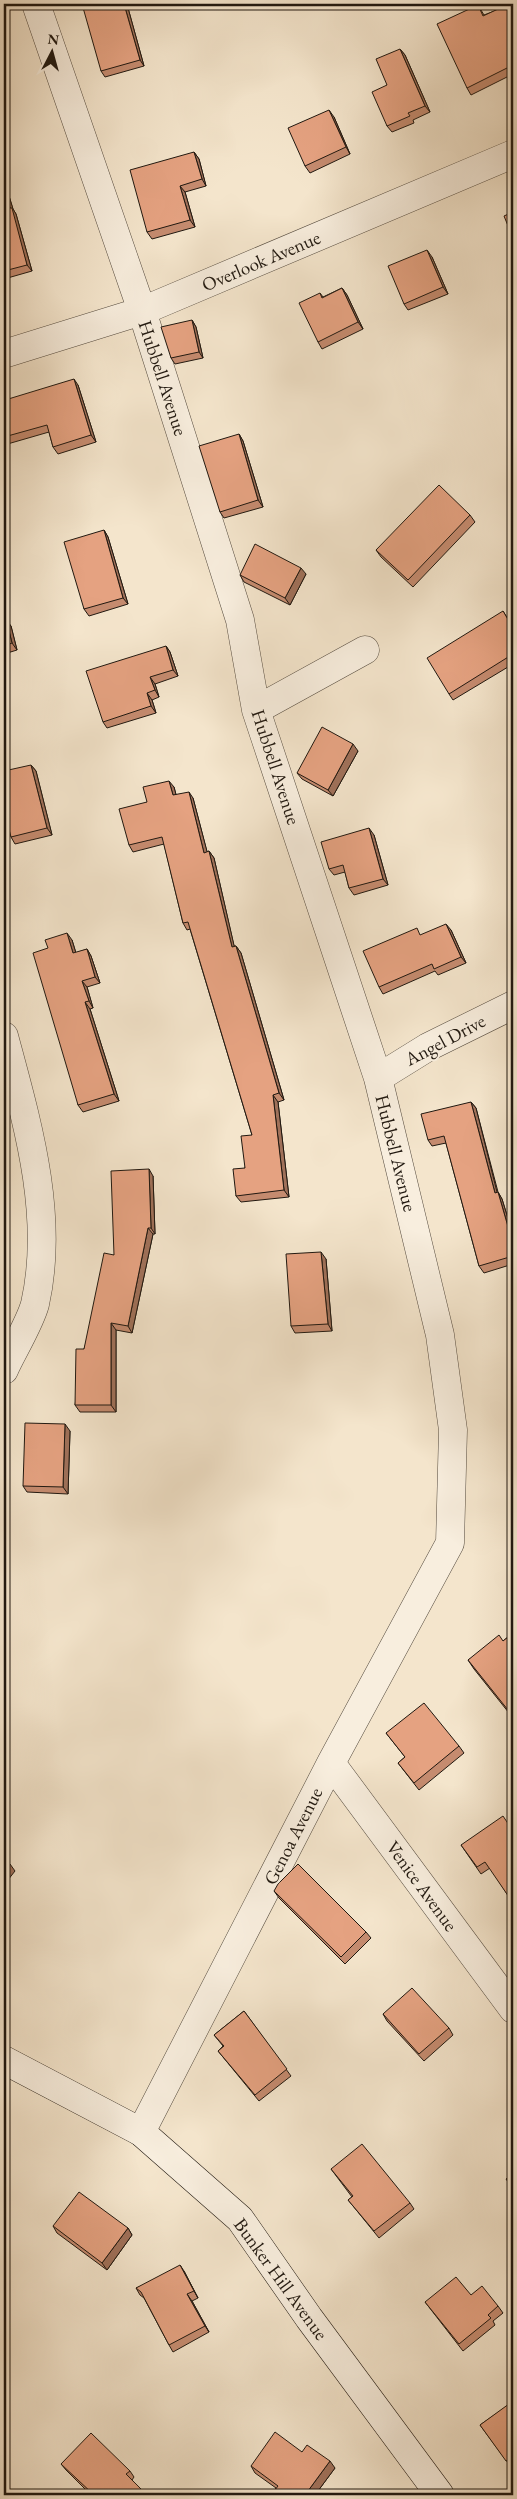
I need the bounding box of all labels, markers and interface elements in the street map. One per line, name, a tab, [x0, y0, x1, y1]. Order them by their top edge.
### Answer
north arrow	[28, 28, 78, 78]
text: N	[47, 30, 61, 49]
street label: Overlook Avenue	[198, 225, 324, 297]
street label: Hubbell Avenue	[133, 317, 193, 439]
street label: Hubbell Avenue	[246, 706, 306, 828]
street label: Angel Drive	[399, 1008, 490, 1072]
street label: Hubbell Avenue	[369, 1092, 423, 1214]
street label: Genoa Avenue	[258, 1783, 328, 1889]
street label: Venice Avenue	[381, 1836, 463, 1936]
street label: Bunker Hill Avenue	[228, 2213, 334, 2345]

